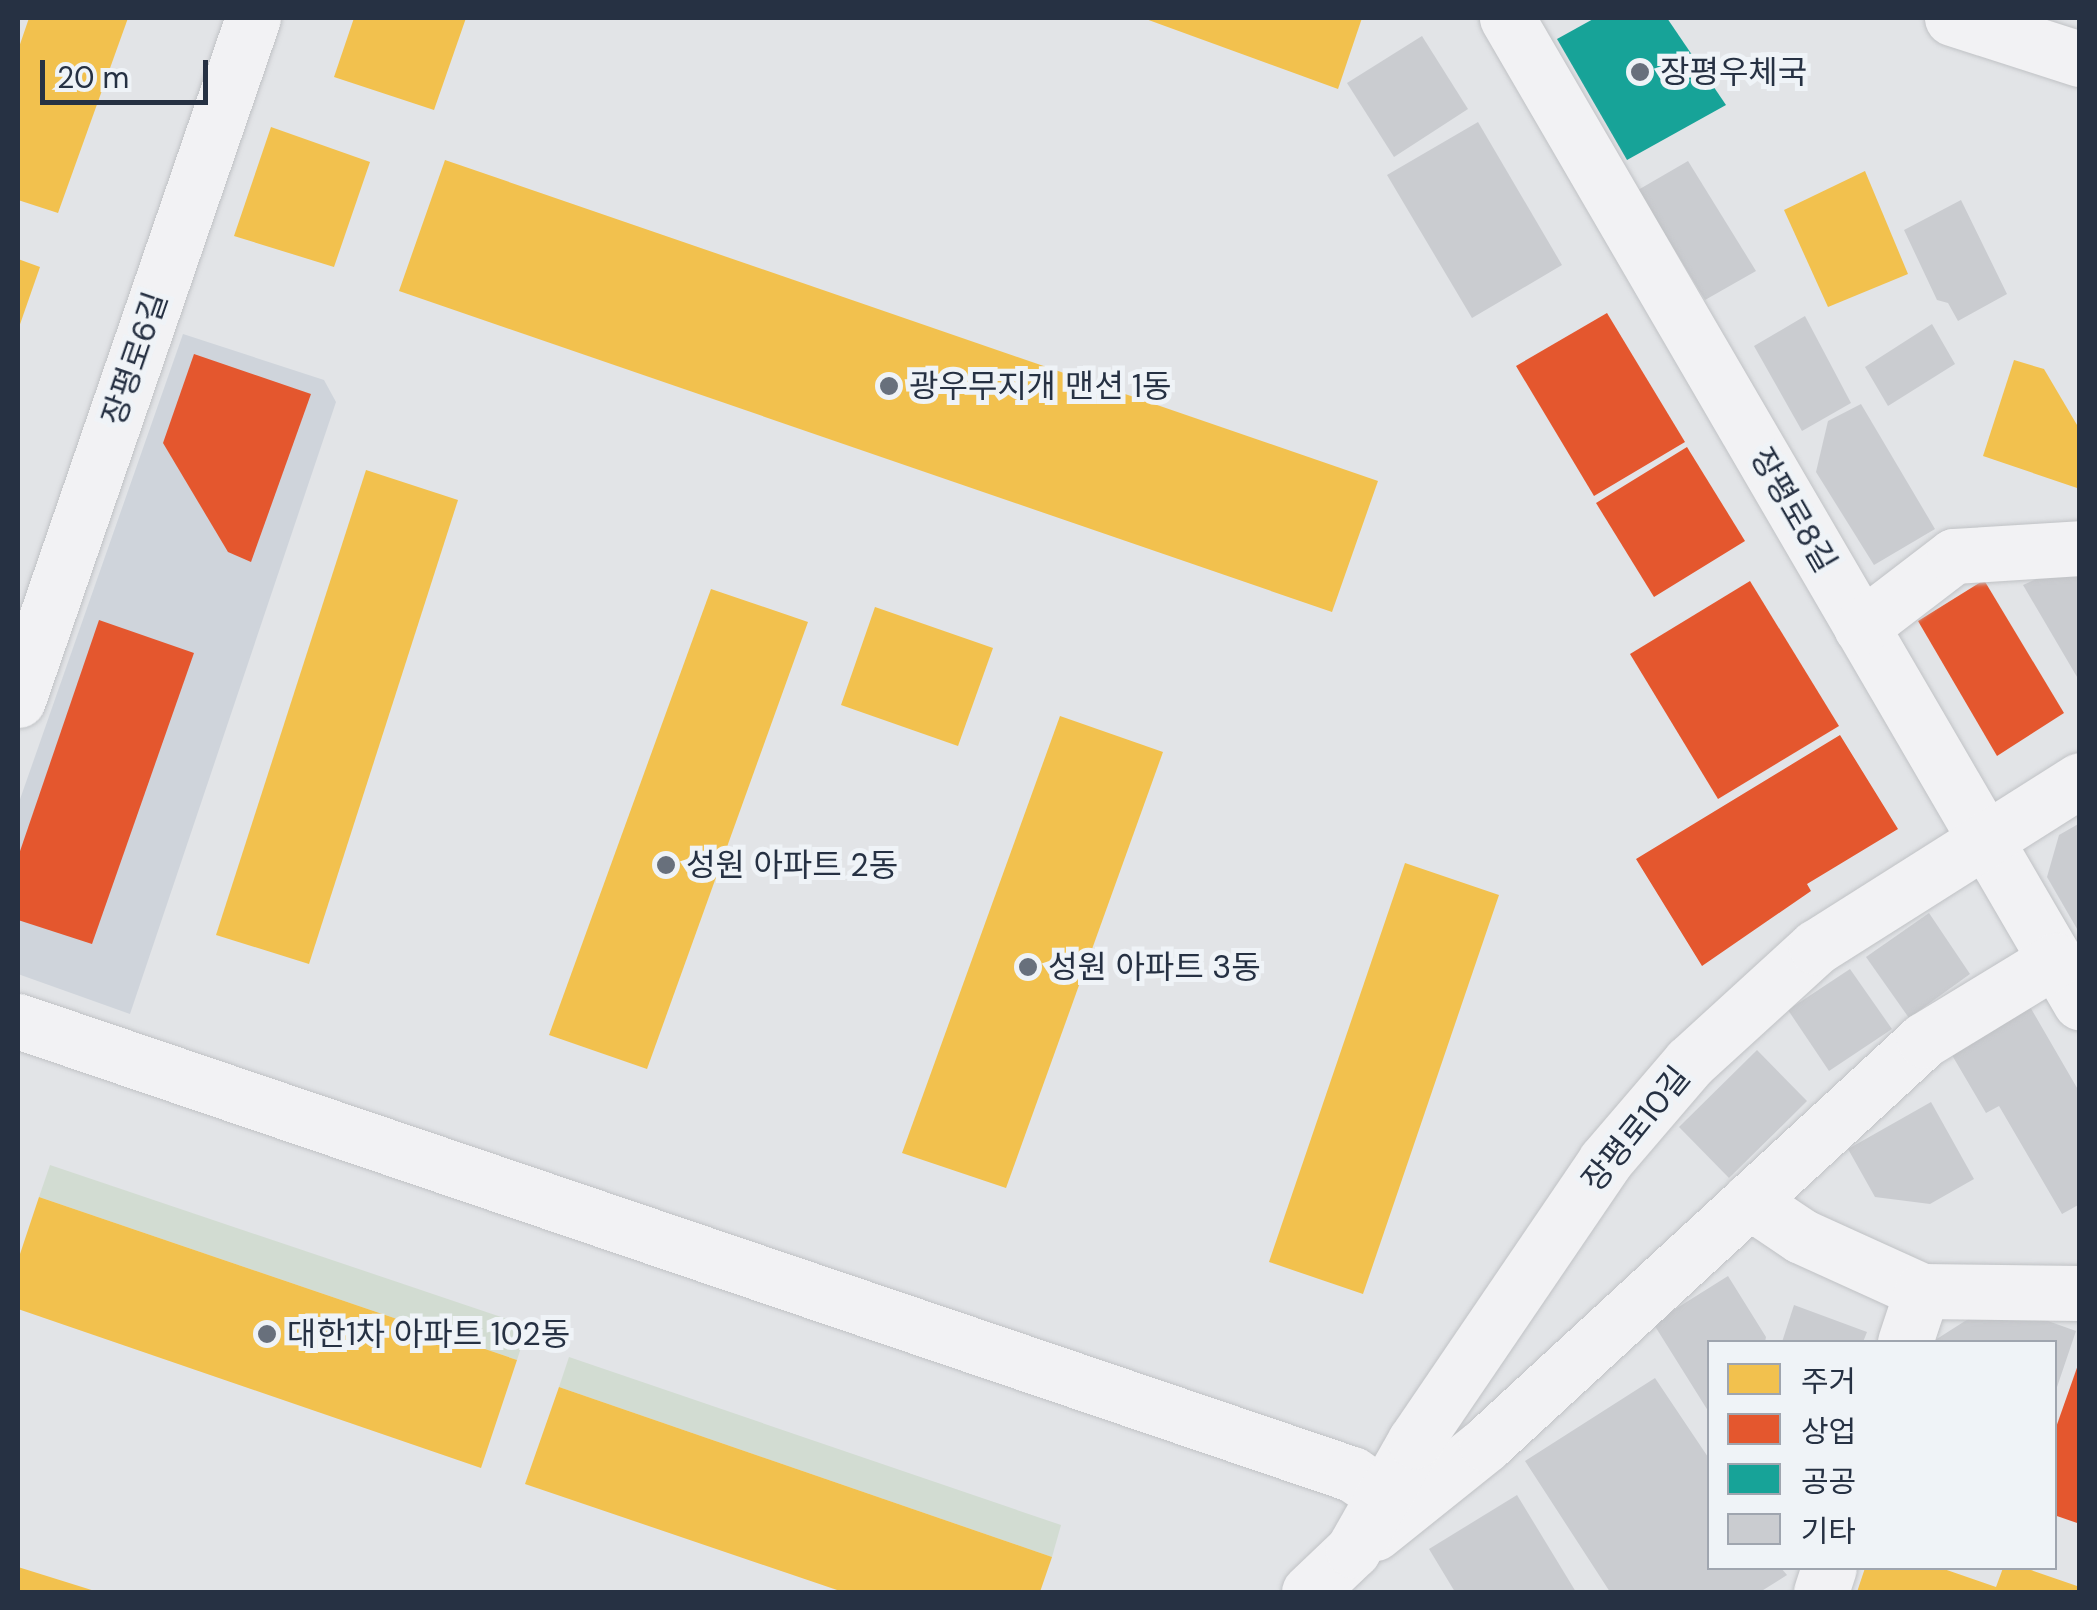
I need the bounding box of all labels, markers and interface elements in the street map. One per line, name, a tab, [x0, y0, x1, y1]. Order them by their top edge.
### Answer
scale bar	[45, 40, 212, 102]
place label: 장평우체국	[1660, 53, 1807, 91]
text: 20 m	[57, 58, 129, 97]
marker: 장평우체국	[1629, 61, 1651, 83]
street label: 장평로6길	[94, 288, 176, 430]
place label: 광우무지개 맨션 1동	[909, 367, 1172, 405]
marker: 광우무지개 맨션 1동	[878, 375, 900, 397]
street label: 장평로8길	[1742, 441, 1844, 579]
place label: 성원 아파트 2동	[686, 846, 898, 884]
marker: 성원 아파트 2동	[655, 854, 677, 876]
place label: 성원 아파트 3동	[1048, 948, 1261, 986]
marker: 성원 아파트 3동	[1017, 956, 1039, 978]
street label: 장평로10길	[1574, 1059, 1698, 1199]
place label: 대한1차 아파트 102동	[287, 1315, 570, 1353]
marker: 대한1차 아파트 102동	[256, 1323, 278, 1345]
legend	[1707, 1340, 2057, 1570]
text: 주거	[1801, 1362, 1856, 1401]
text: 상업	[1801, 1412, 1856, 1451]
text: 공공	[1801, 1462, 1856, 1501]
text: 기타	[1801, 1512, 1856, 1551]

